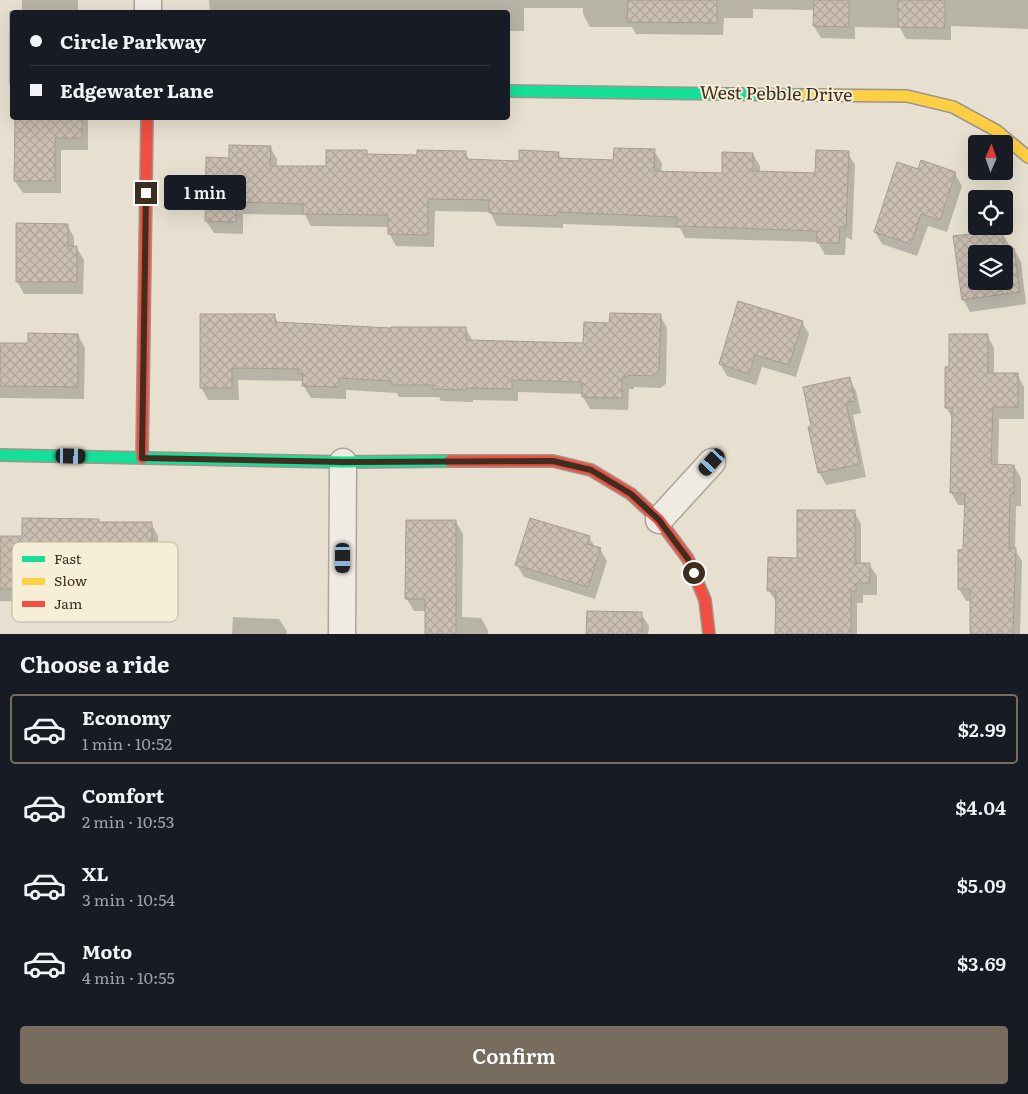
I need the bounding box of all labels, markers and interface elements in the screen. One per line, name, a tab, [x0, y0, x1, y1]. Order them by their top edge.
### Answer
text: Circle Parkway	[60, 27, 206, 55]
text: Edgewater Lane	[60, 76, 214, 104]
street label: West Pebble Drive	[699, 78, 853, 107]
north arrow	[968, 135, 1012, 180]
map controls	[968, 135, 1013, 290]
callout: 1 min	[164, 176, 246, 210]
text: 1 min	[184, 180, 226, 204]
route end	[135, 182, 157, 204]
button: locate	[968, 190, 1013, 235]
button: layers	[968, 245, 1013, 290]
car	[696, 446, 727, 478]
car	[55, 448, 86, 464]
legend	[12, 542, 178, 622]
car	[335, 543, 350, 573]
text: Fast	[54, 548, 82, 568]
route start	[683, 562, 705, 584]
text: Slow	[54, 570, 87, 590]
text: Jam	[54, 593, 83, 613]
text: Choose a ride	[20, 647, 169, 680]
text: Economy	[82, 703, 171, 731]
icon: car	[22, 707, 67, 752]
text: $2.99	[958, 715, 1006, 743]
text: 1 min · 10:52	[82, 731, 172, 755]
text: Comfort	[82, 781, 164, 809]
icon: car	[22, 785, 67, 830]
text: $4.04	[955, 793, 1006, 821]
text: 2 min · 10:53	[82, 809, 174, 833]
text: XL	[82, 859, 109, 887]
icon: car	[22, 863, 67, 908]
text: $5.09	[957, 871, 1006, 899]
text: 3 min · 10:54	[82, 887, 175, 911]
text: Moto	[82, 937, 132, 965]
icon: car	[22, 941, 67, 986]
text: $3.69	[957, 949, 1006, 977]
text: 4 min · 10:55	[82, 965, 175, 989]
button: Confirm	[20, 1026, 1008, 1084]

